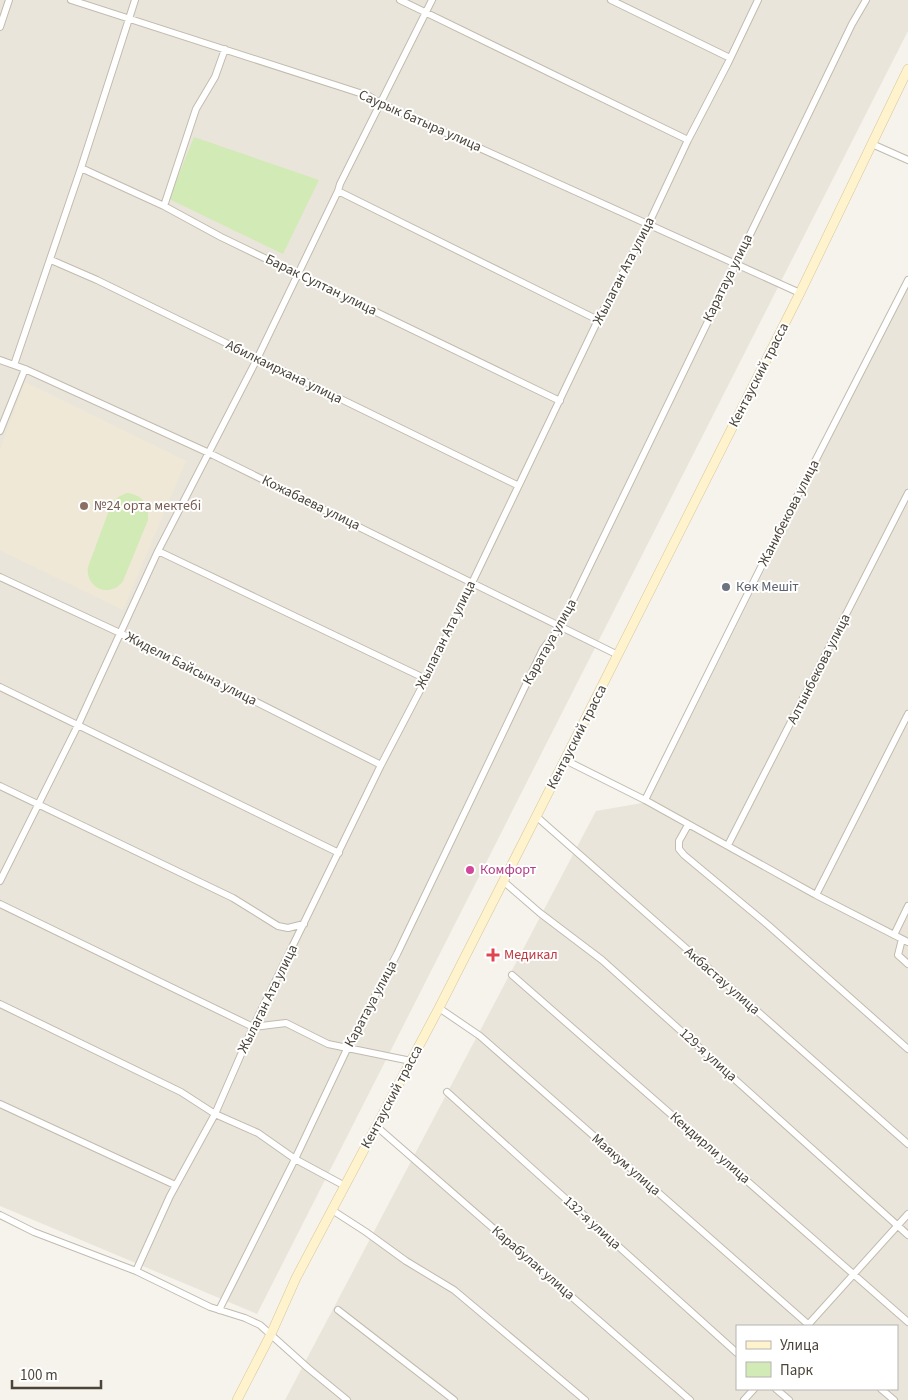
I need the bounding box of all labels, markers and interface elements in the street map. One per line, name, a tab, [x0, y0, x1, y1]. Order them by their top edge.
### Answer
street label: Саурык батыра улица	[355, 85, 485, 157]
street label: Жылаган Ата улица	[588, 214, 660, 328]
street label: Каратауа улица	[698, 231, 758, 325]
street label: Барак Султан улица	[262, 249, 380, 321]
street label: Кентауский трасса	[724, 319, 794, 431]
street label: Абилкаирхана улица	[222, 335, 346, 409]
street label: Жанибекова улица	[754, 456, 824, 570]
street label: Кожабаева улица	[258, 470, 364, 536]
place label: №24 орта мектебі	[94, 496, 201, 516]
marker: №24 орта мектебі	[78, 500, 90, 512]
street label: Жылаган Ата улица	[411, 577, 481, 693]
place label: Көк Мешіт	[736, 577, 799, 597]
marker: Көк Мешіт	[720, 581, 732, 593]
street label: Каратауа улица	[518, 595, 582, 689]
street label: Алтынбекова улица	[782, 610, 856, 728]
street label: Жидели Байсына улица	[122, 627, 260, 711]
street label: Кентауский трасса	[542, 681, 612, 793]
place label: Комфорт	[480, 860, 537, 880]
marker: Комфорт	[464, 864, 476, 876]
street label: Жылаган Ата улица	[233, 941, 303, 1057]
street label: Акбастау улица	[680, 942, 764, 1020]
place label: Медикал	[504, 945, 558, 965]
marker: Медикал	[486, 948, 500, 962]
street label: Каратауа улица	[340, 957, 402, 1051]
street label: 129-я улица	[675, 1024, 741, 1086]
street label: Кентауский трасса	[356, 1042, 428, 1152]
street label: Кендирли улица	[665, 1107, 755, 1189]
street label: Маякум улица	[587, 1129, 665, 1201]
street label: 132-я улица	[559, 1192, 625, 1254]
street label: Карабулак улица	[487, 1221, 579, 1305]
legend	[736, 1325, 898, 1390]
text: Улица	[780, 1335, 819, 1356]
scale bar	[12, 1358, 101, 1390]
text: Парк	[780, 1360, 814, 1381]
text: 100 m	[20, 1365, 58, 1386]

